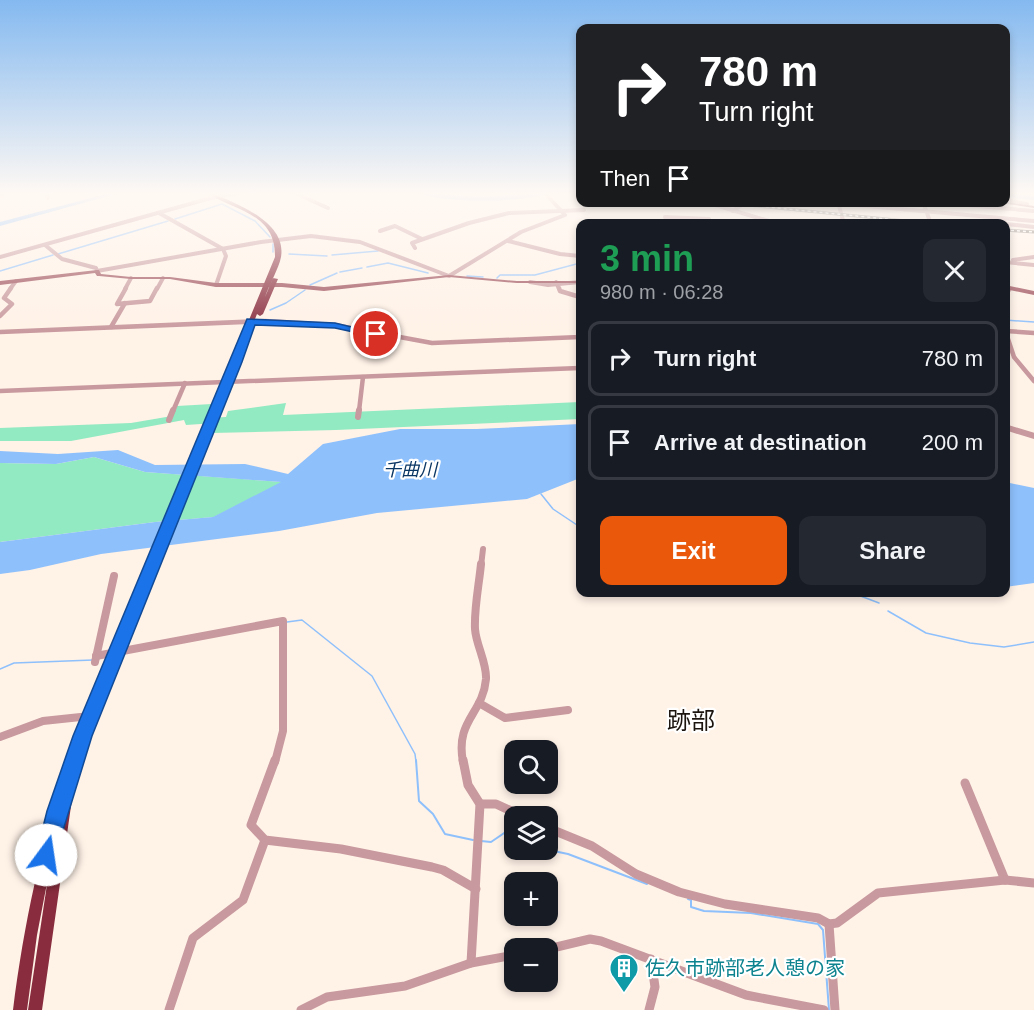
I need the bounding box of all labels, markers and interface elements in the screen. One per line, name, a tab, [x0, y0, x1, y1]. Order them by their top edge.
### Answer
icon: right	[600, 48, 678, 126]
text: 780 m	[699, 48, 818, 95]
text: Turn right	[699, 97, 814, 127]
icon: arrive	[662, 162, 695, 195]
text: Then	[600, 166, 650, 191]
text: 3 min	[600, 238, 694, 279]
button: close	[923, 239, 986, 302]
text: 980 m · 06:28	[600, 281, 723, 303]
pin	[350, 308, 401, 359]
icon: arrive	[359, 317, 392, 350]
icon: right	[603, 342, 636, 375]
text: Turn right	[654, 346, 756, 371]
text: 780 m	[922, 346, 983, 371]
icon: arrive	[603, 426, 636, 459]
text: Arrive at destination	[654, 430, 867, 455]
text: 200 m	[922, 430, 983, 455]
water label: 千曲川	[383, 460, 439, 480]
button: Exit	[600, 516, 787, 585]
button: Share	[799, 516, 986, 585]
district label: 跡部	[667, 707, 715, 734]
map controls	[504, 740, 558, 992]
button: search	[504, 740, 558, 794]
button: layers	[504, 806, 558, 860]
position arrow	[14, 823, 78, 887]
button: +	[504, 872, 558, 926]
button: −	[504, 938, 558, 992]
building icon: 佐久市跡部老人憩の家	[608, 952, 640, 994]
place label: 佐久市跡部老人憩の家	[645, 957, 845, 979]

